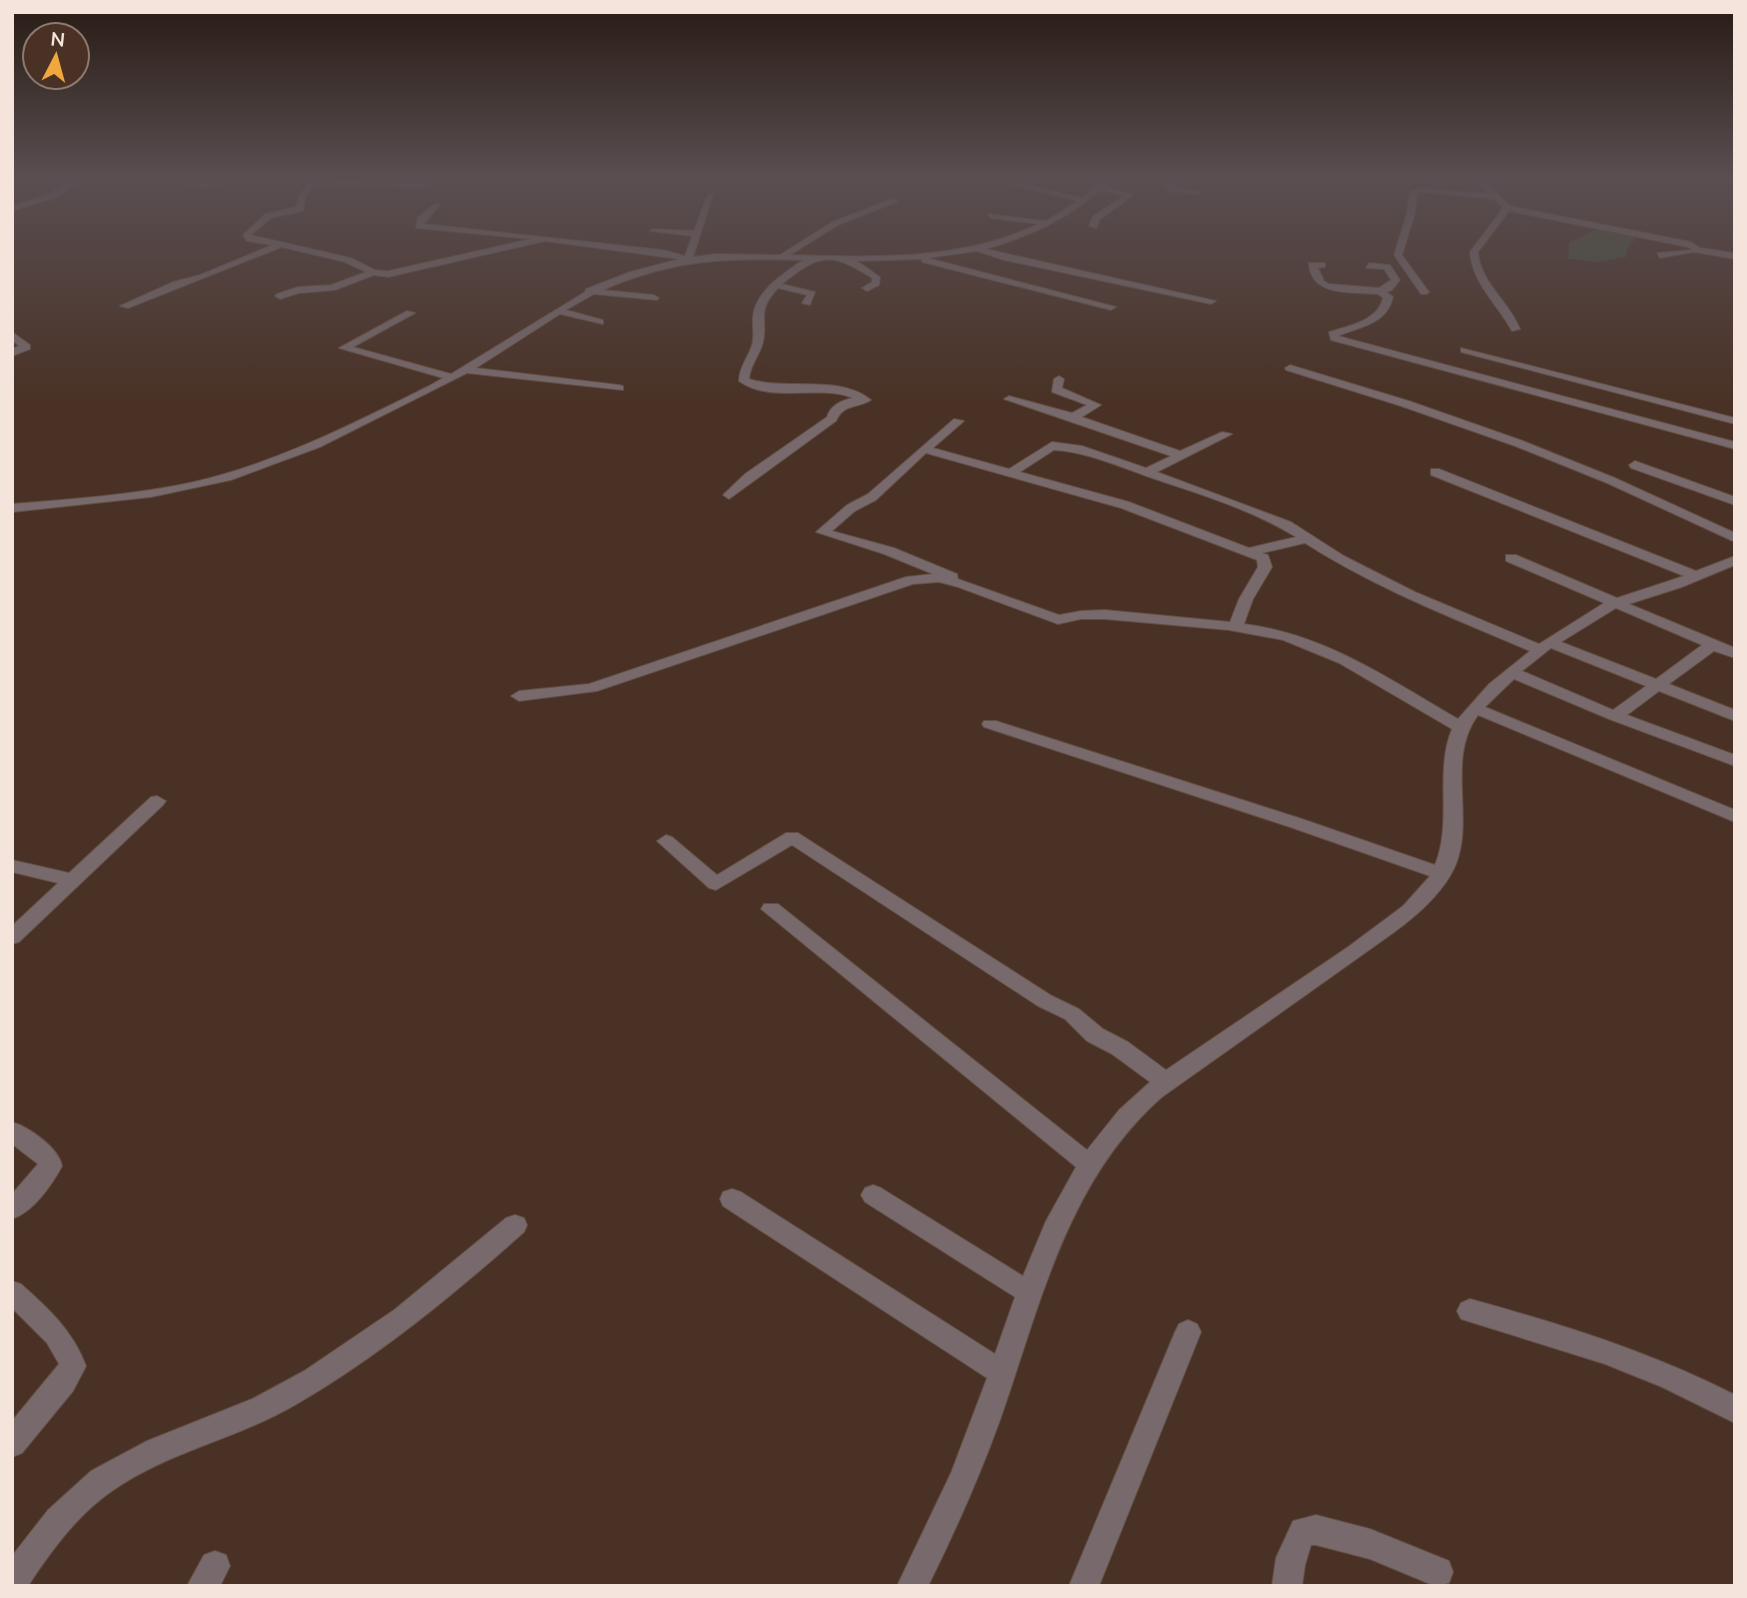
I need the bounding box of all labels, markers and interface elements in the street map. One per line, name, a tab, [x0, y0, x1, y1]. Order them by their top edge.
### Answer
north arrow	[21, 21, 91, 91]
text: N	[49, 26, 66, 52]

